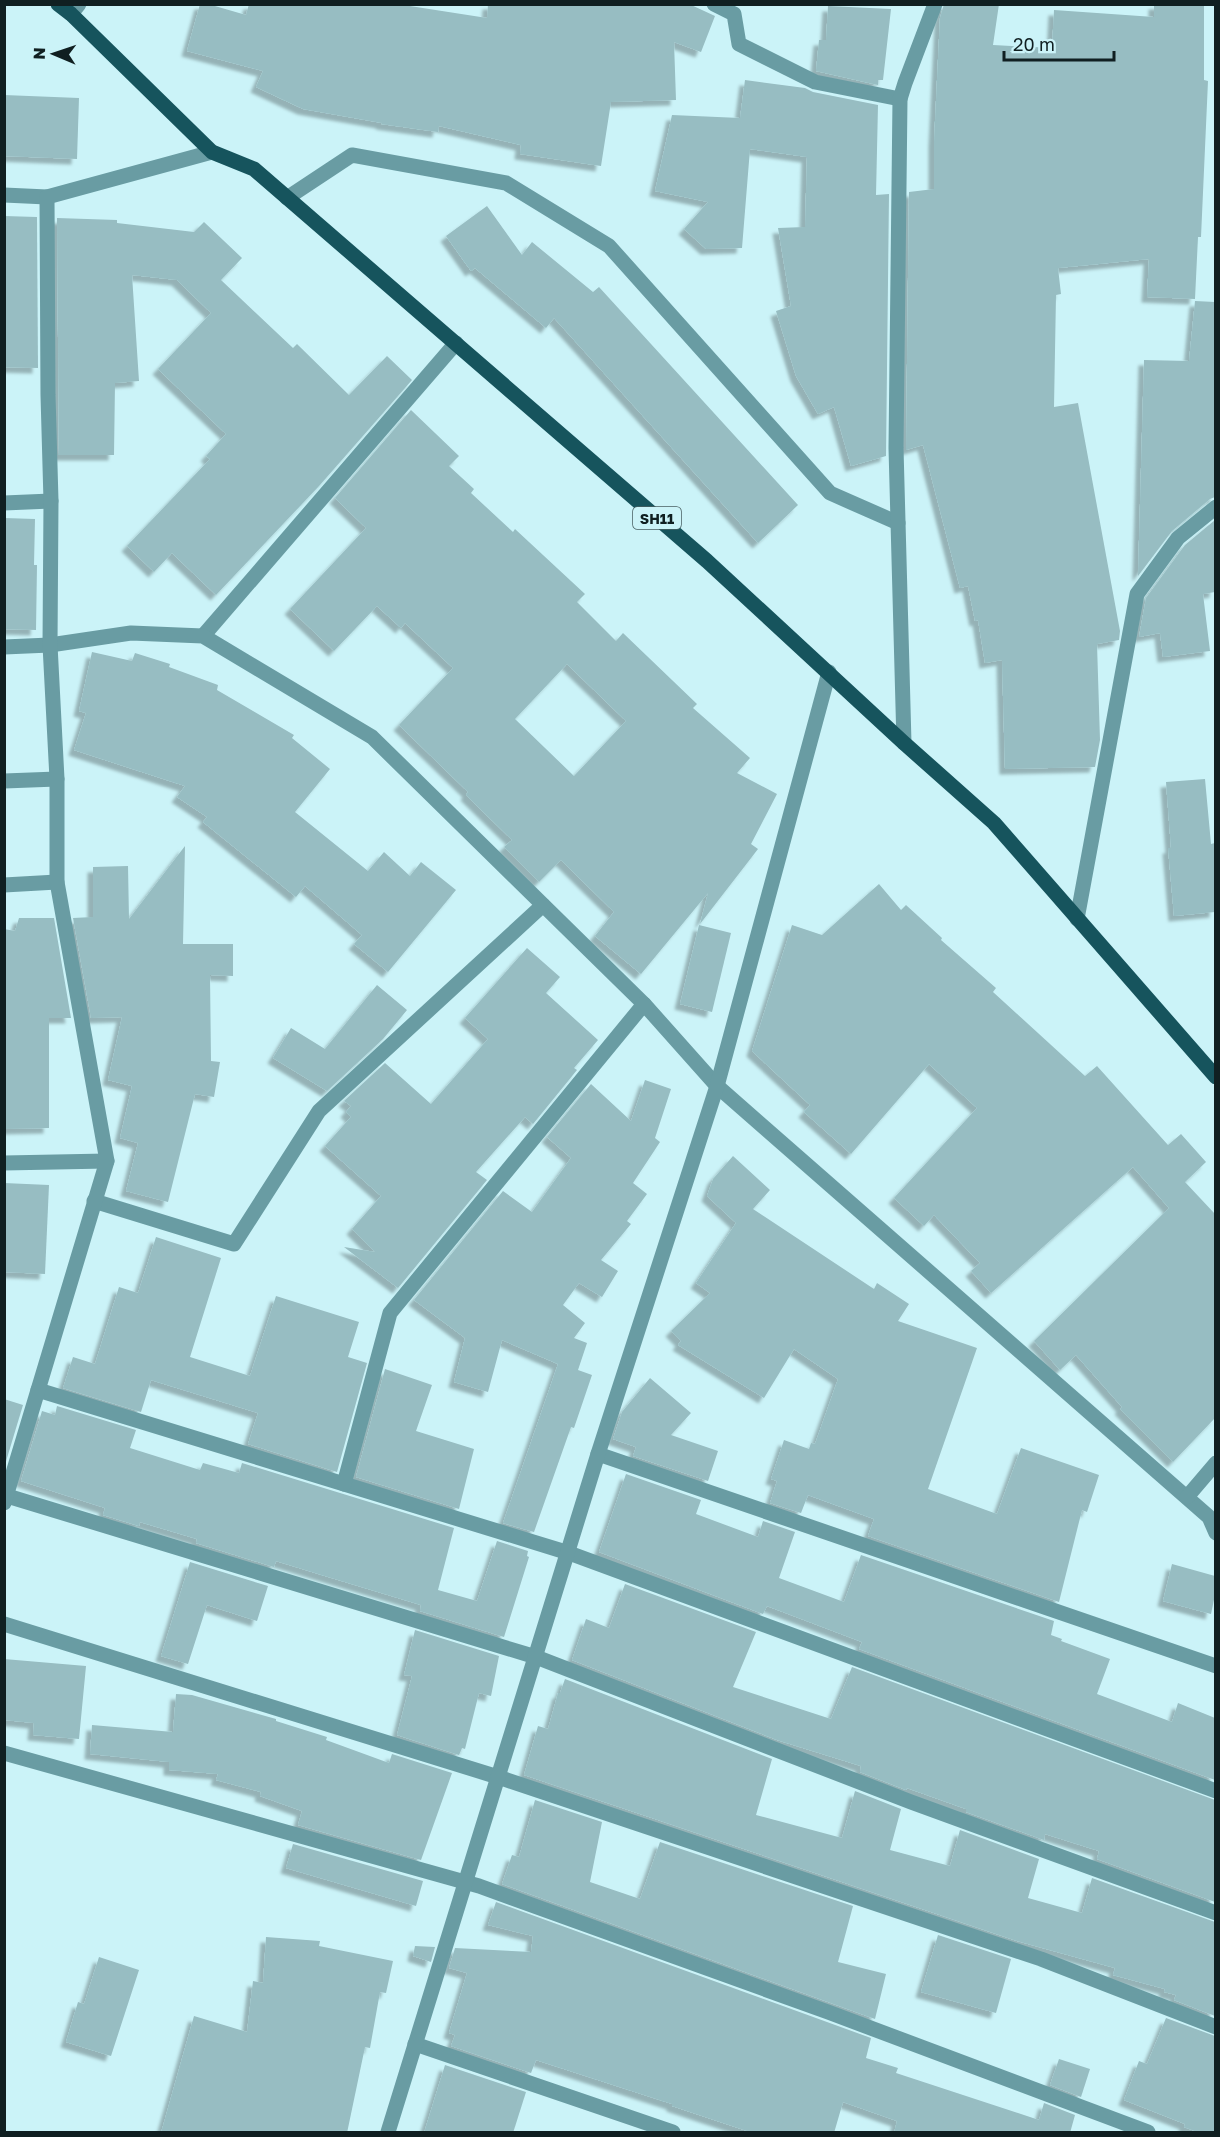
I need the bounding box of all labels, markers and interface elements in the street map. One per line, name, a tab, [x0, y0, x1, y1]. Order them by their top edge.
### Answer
north arrow	[24, 24, 84, 84]
scale bar	[1004, 24, 1114, 62]
text: 20 m	[1013, 33, 1055, 55]
text: N	[29, 47, 49, 60]
road number: SH11	[633, 507, 681, 529]

